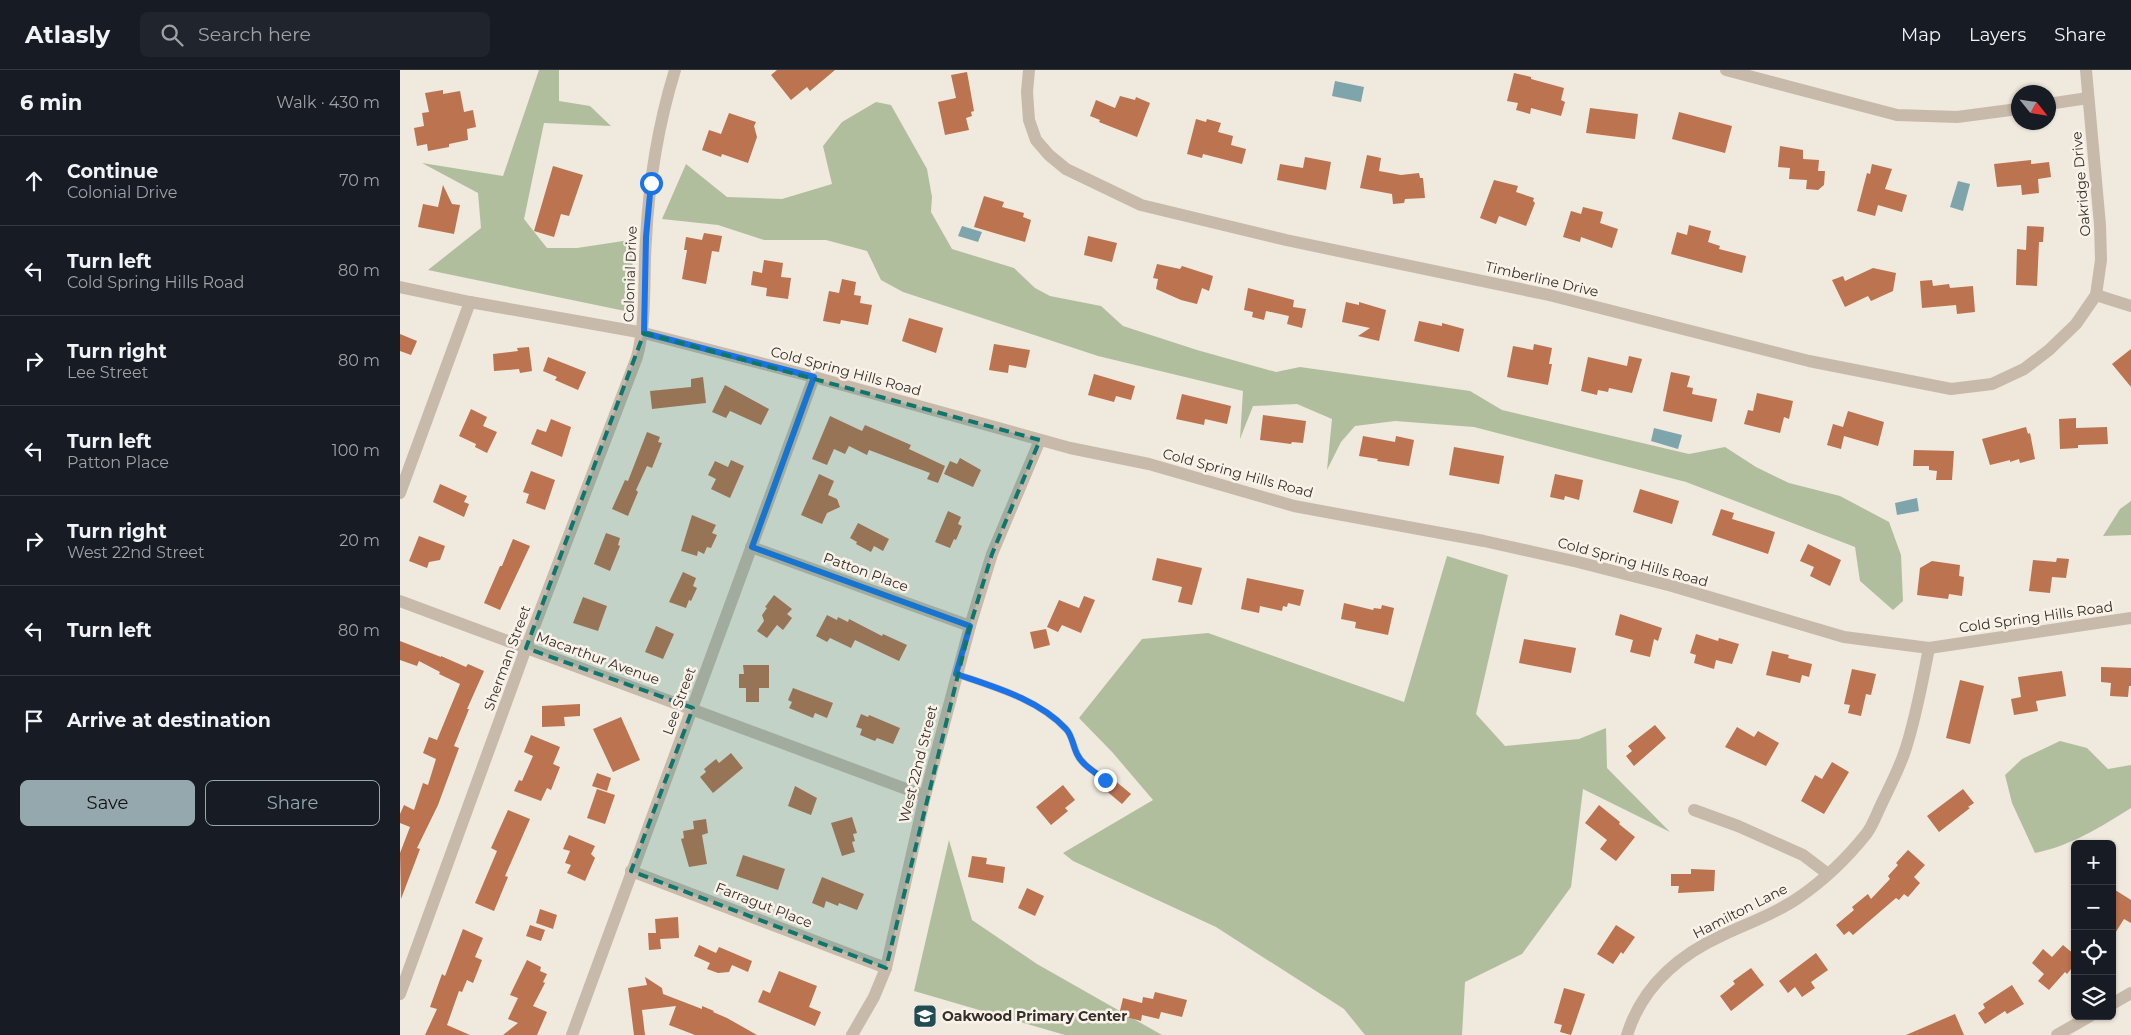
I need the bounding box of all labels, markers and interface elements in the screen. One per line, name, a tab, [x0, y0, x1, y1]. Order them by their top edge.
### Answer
search box	[140, 12, 490, 57]
text: Atlasly	[25, 20, 110, 49]
icon: search	[158, 21, 186, 49]
text: Search here	[198, 23, 311, 46]
text: Map	[1901, 24, 1941, 46]
text: Layers	[1969, 24, 2026, 46]
text: Share	[2054, 24, 2106, 46]
north arrow	[2011, 85, 2056, 130]
text: 6 min	[20, 90, 82, 115]
text: Walk · 430 m	[276, 93, 380, 112]
street label: Oakridge Drive	[2067, 131, 2095, 237]
text: Continue	[67, 160, 158, 183]
icon: ahead	[20, 167, 48, 195]
text: 70 m	[339, 171, 380, 190]
route start	[640, 172, 663, 195]
text: Colonial Drive	[67, 183, 177, 202]
street label: Colonial Drive	[619, 225, 641, 323]
text: Turn left	[67, 250, 152, 273]
icon: left	[20, 257, 48, 285]
street label: Timberline Drive	[1484, 257, 1600, 301]
text: 80 m	[338, 261, 380, 280]
text: Cold Spring Hills Road	[67, 273, 244, 292]
text: Turn right	[67, 340, 167, 363]
street label: Cold Spring Hills Road	[769, 342, 923, 400]
icon: right	[20, 347, 48, 375]
text: 80 m	[338, 351, 380, 370]
text: Lee Street	[67, 363, 148, 382]
text: Turn left	[67, 430, 152, 453]
icon: left	[20, 437, 48, 465]
text: 100 m	[332, 441, 380, 460]
street label: Cold Spring Hills Road	[1161, 444, 1315, 502]
text: Patton Place	[67, 453, 169, 472]
text: Turn right	[67, 520, 167, 543]
icon: right	[20, 527, 48, 555]
text: 20 m	[339, 531, 380, 550]
street label: Cold Spring Hills Road	[1556, 533, 1710, 591]
text: West 22nd Street	[67, 543, 204, 562]
street label: Patton Place	[821, 548, 911, 596]
street label: Cold Spring Hills Road	[1958, 597, 2114, 637]
street label: Sherman Street	[480, 603, 534, 713]
icon: left	[20, 617, 48, 645]
text: Turn left	[67, 619, 152, 642]
text: 80 m	[338, 621, 380, 640]
street label: Macarthur Avenue	[534, 627, 662, 689]
street label: Lee Street	[658, 664, 700, 737]
street label: West 22nd Street	[895, 703, 941, 825]
icon: arrive	[20, 707, 48, 735]
text: Arrive at destination	[67, 709, 271, 732]
route end	[1094, 769, 1117, 792]
button: Save	[20, 780, 195, 826]
button: Share	[205, 780, 380, 826]
map controls	[2071, 840, 2116, 1020]
button: +	[2071, 840, 2116, 885]
street label: Farragut Place	[713, 878, 815, 932]
street label: Hamilton Lane	[1690, 879, 1790, 943]
button: −	[2071, 885, 2116, 930]
button: locate	[2071, 930, 2116, 975]
button: layers	[2071, 975, 2116, 1020]
school or university icon: Oakwood Primary Center	[912, 1003, 938, 1029]
place label: Oakwood Primary Center	[942, 1007, 1127, 1025]

